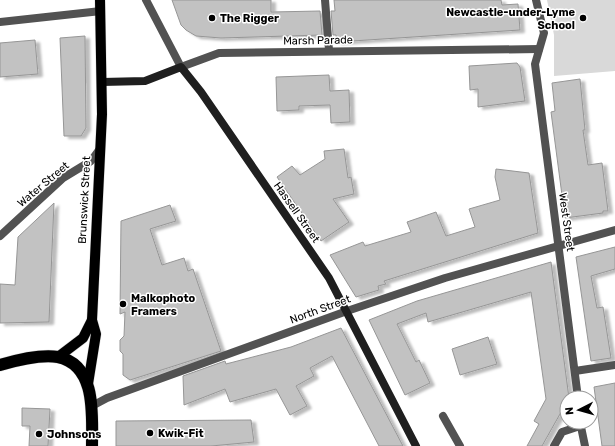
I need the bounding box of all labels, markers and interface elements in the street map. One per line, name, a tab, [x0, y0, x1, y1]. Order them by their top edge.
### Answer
place label: Newcastle-under-Lyme School	[446, 6, 575, 32]
place label: The Rigger	[220, 12, 279, 25]
marker: The Rigger	[207, 13, 217, 23]
marker: Newcastle-under-Lyme School	[578, 13, 588, 23]
street label: Marsh Parade	[283, 33, 353, 48]
street label: Brunswick Street	[76, 155, 93, 244]
street label: Water Street	[15, 159, 72, 210]
street label: Hassell Street	[271, 179, 323, 246]
street label: West Street	[556, 192, 577, 253]
place label: Malkophoto Framers	[131, 292, 196, 318]
street label: North Street	[288, 292, 353, 326]
marker: Malkophoto Framers	[118, 299, 128, 309]
north arrow	[559, 390, 599, 430]
text: N	[563, 406, 576, 416]
place label: Kwik-Fit	[158, 427, 204, 440]
place label: Johnsons	[47, 428, 101, 441]
marker: Kwik-Fit	[145, 428, 155, 438]
marker: Johnsons	[34, 429, 44, 439]

